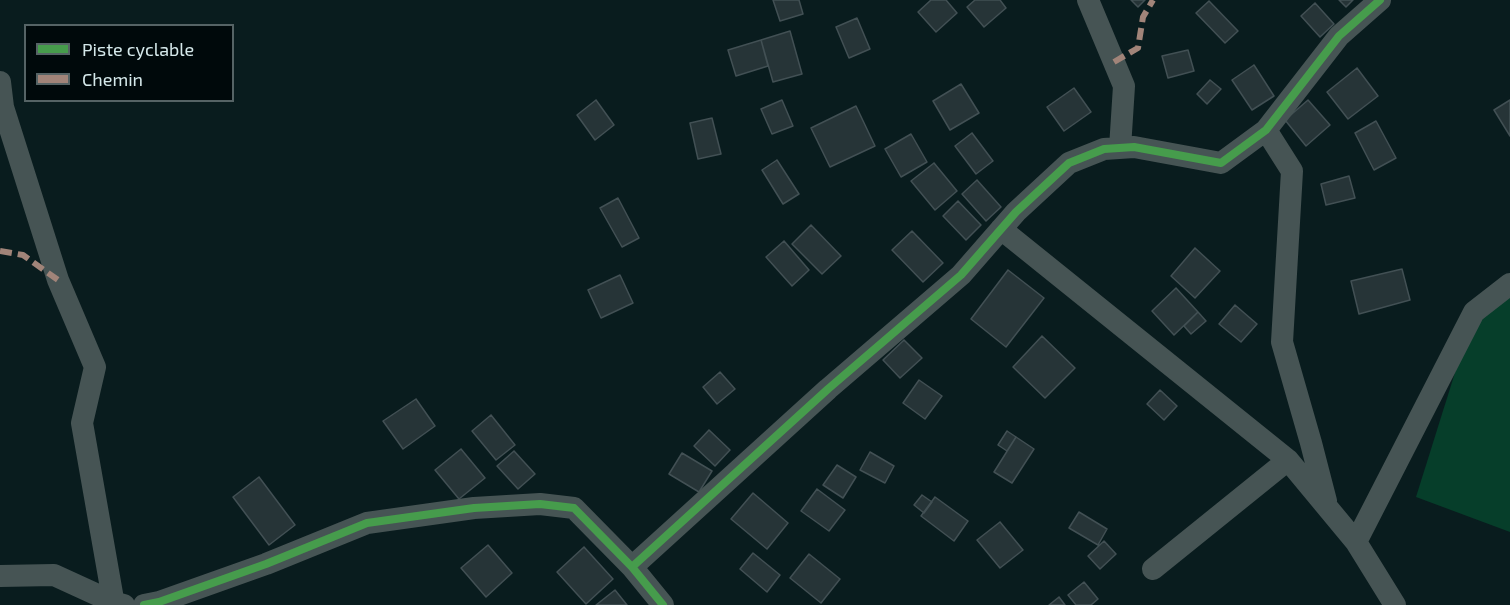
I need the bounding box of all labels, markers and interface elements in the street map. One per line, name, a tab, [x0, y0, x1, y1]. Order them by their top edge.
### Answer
legend	[24, 24, 234, 102]
text: Piste cyclable	[82, 38, 194, 60]
text: Chemin	[82, 68, 143, 90]

